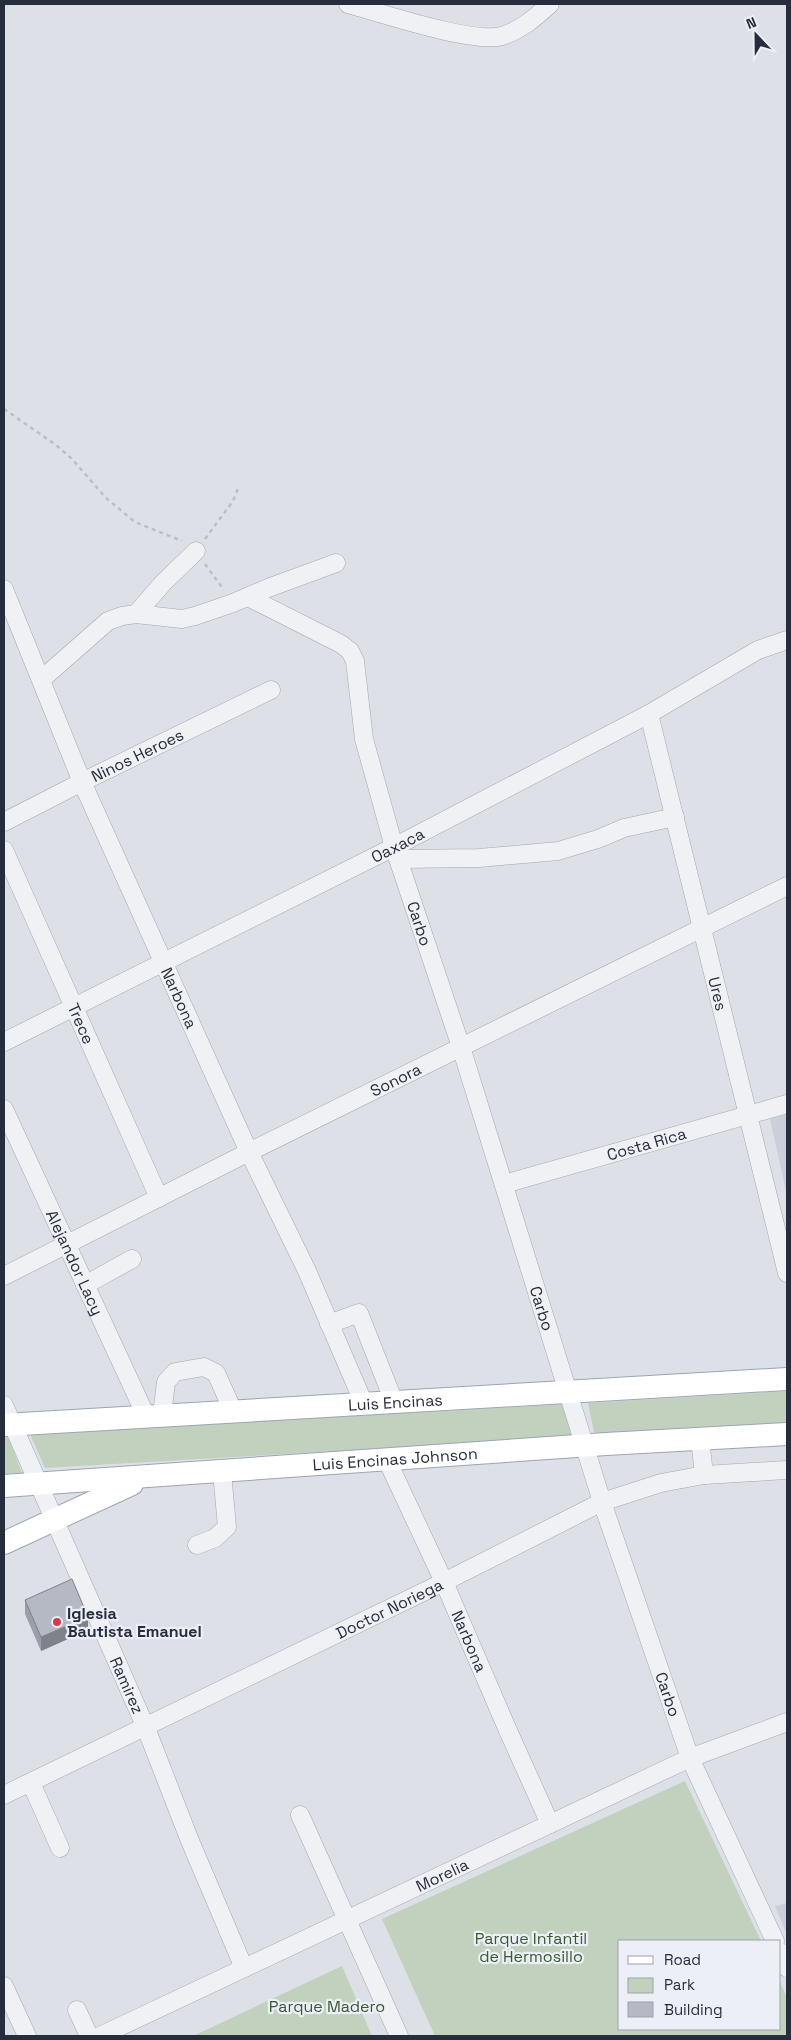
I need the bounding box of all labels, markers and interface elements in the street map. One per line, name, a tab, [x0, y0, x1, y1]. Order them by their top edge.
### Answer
north arrow	[731, 10, 781, 60]
text: N	[743, 13, 759, 33]
street label: Ninos Heroes	[88, 724, 187, 787]
street label: Oaxaca	[368, 823, 428, 868]
street label: Carbo	[402, 899, 436, 949]
street label: Narbona	[156, 964, 202, 1032]
street label: Ures	[703, 975, 732, 1013]
street label: Trece	[63, 1000, 99, 1047]
street label: Sonora	[367, 1059, 425, 1101]
street label: Costa Rica	[604, 1123, 689, 1165]
street label: Alejandor Lacy	[41, 1206, 108, 1319]
street label: Carbo	[525, 1284, 558, 1334]
street label: Luis Encinas	[347, 1389, 443, 1416]
street label: Luis Encinas Johnson	[312, 1443, 478, 1475]
street label: Doctor Noriega	[333, 1574, 446, 1644]
place label: Iglesia Bautista Emanuel	[67, 1603, 202, 1642]
street label: Narbona	[446, 1607, 492, 1675]
marker: Iglesia Bautista Emanuel	[51, 1616, 63, 1628]
street label: Ramirez	[105, 1654, 148, 1717]
street label: Carbo	[650, 1669, 685, 1719]
street label: Morelia	[412, 1854, 472, 1897]
park label: Parque Infantil de Hermosillo	[475, 1928, 587, 1967]
legend	[618, 1940, 781, 2030]
text: Road	[664, 1950, 701, 1969]
text: Park	[664, 1975, 695, 1994]
park label: Parque Madero	[269, 1996, 385, 2017]
text: Building	[664, 2000, 723, 2019]

